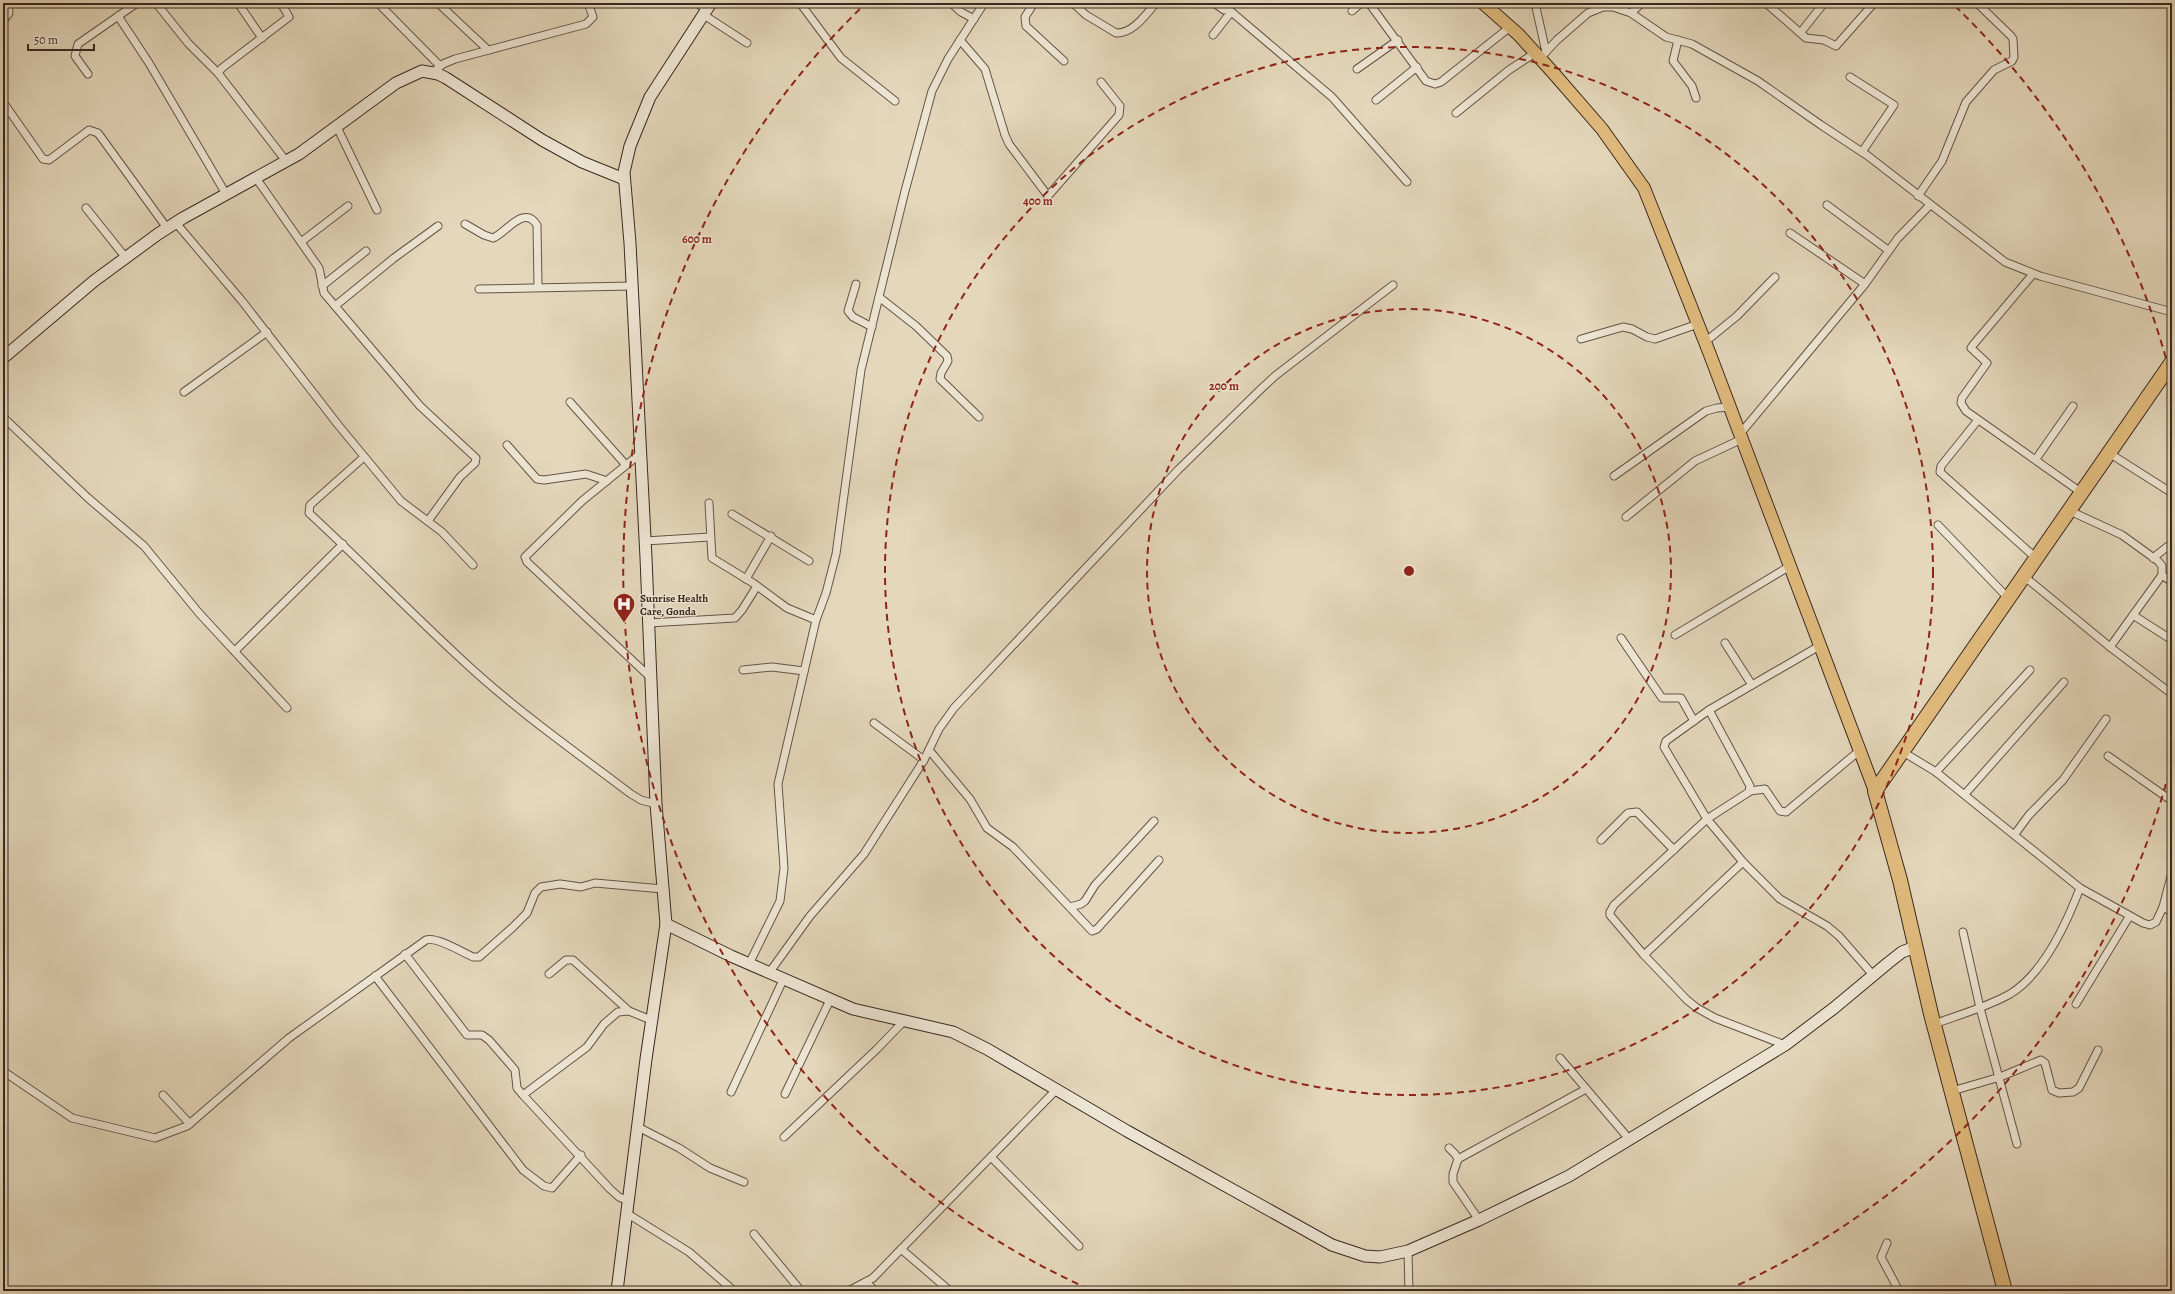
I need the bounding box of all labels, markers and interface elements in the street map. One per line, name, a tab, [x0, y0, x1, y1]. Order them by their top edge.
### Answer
scale bar	[28, 26, 94, 52]
text: 50 m	[34, 32, 58, 48]
text: 400 m	[1023, 193, 1053, 209]
text: 600 m	[682, 231, 712, 247]
text: 200 m	[1209, 378, 1239, 394]
centre of rings	[1402, 564, 1416, 578]
hospital icon: Sunrise Health Care, Gonda	[611, 591, 637, 624]
place label: Sunrise Health Care, Gonda	[640, 591, 708, 619]

